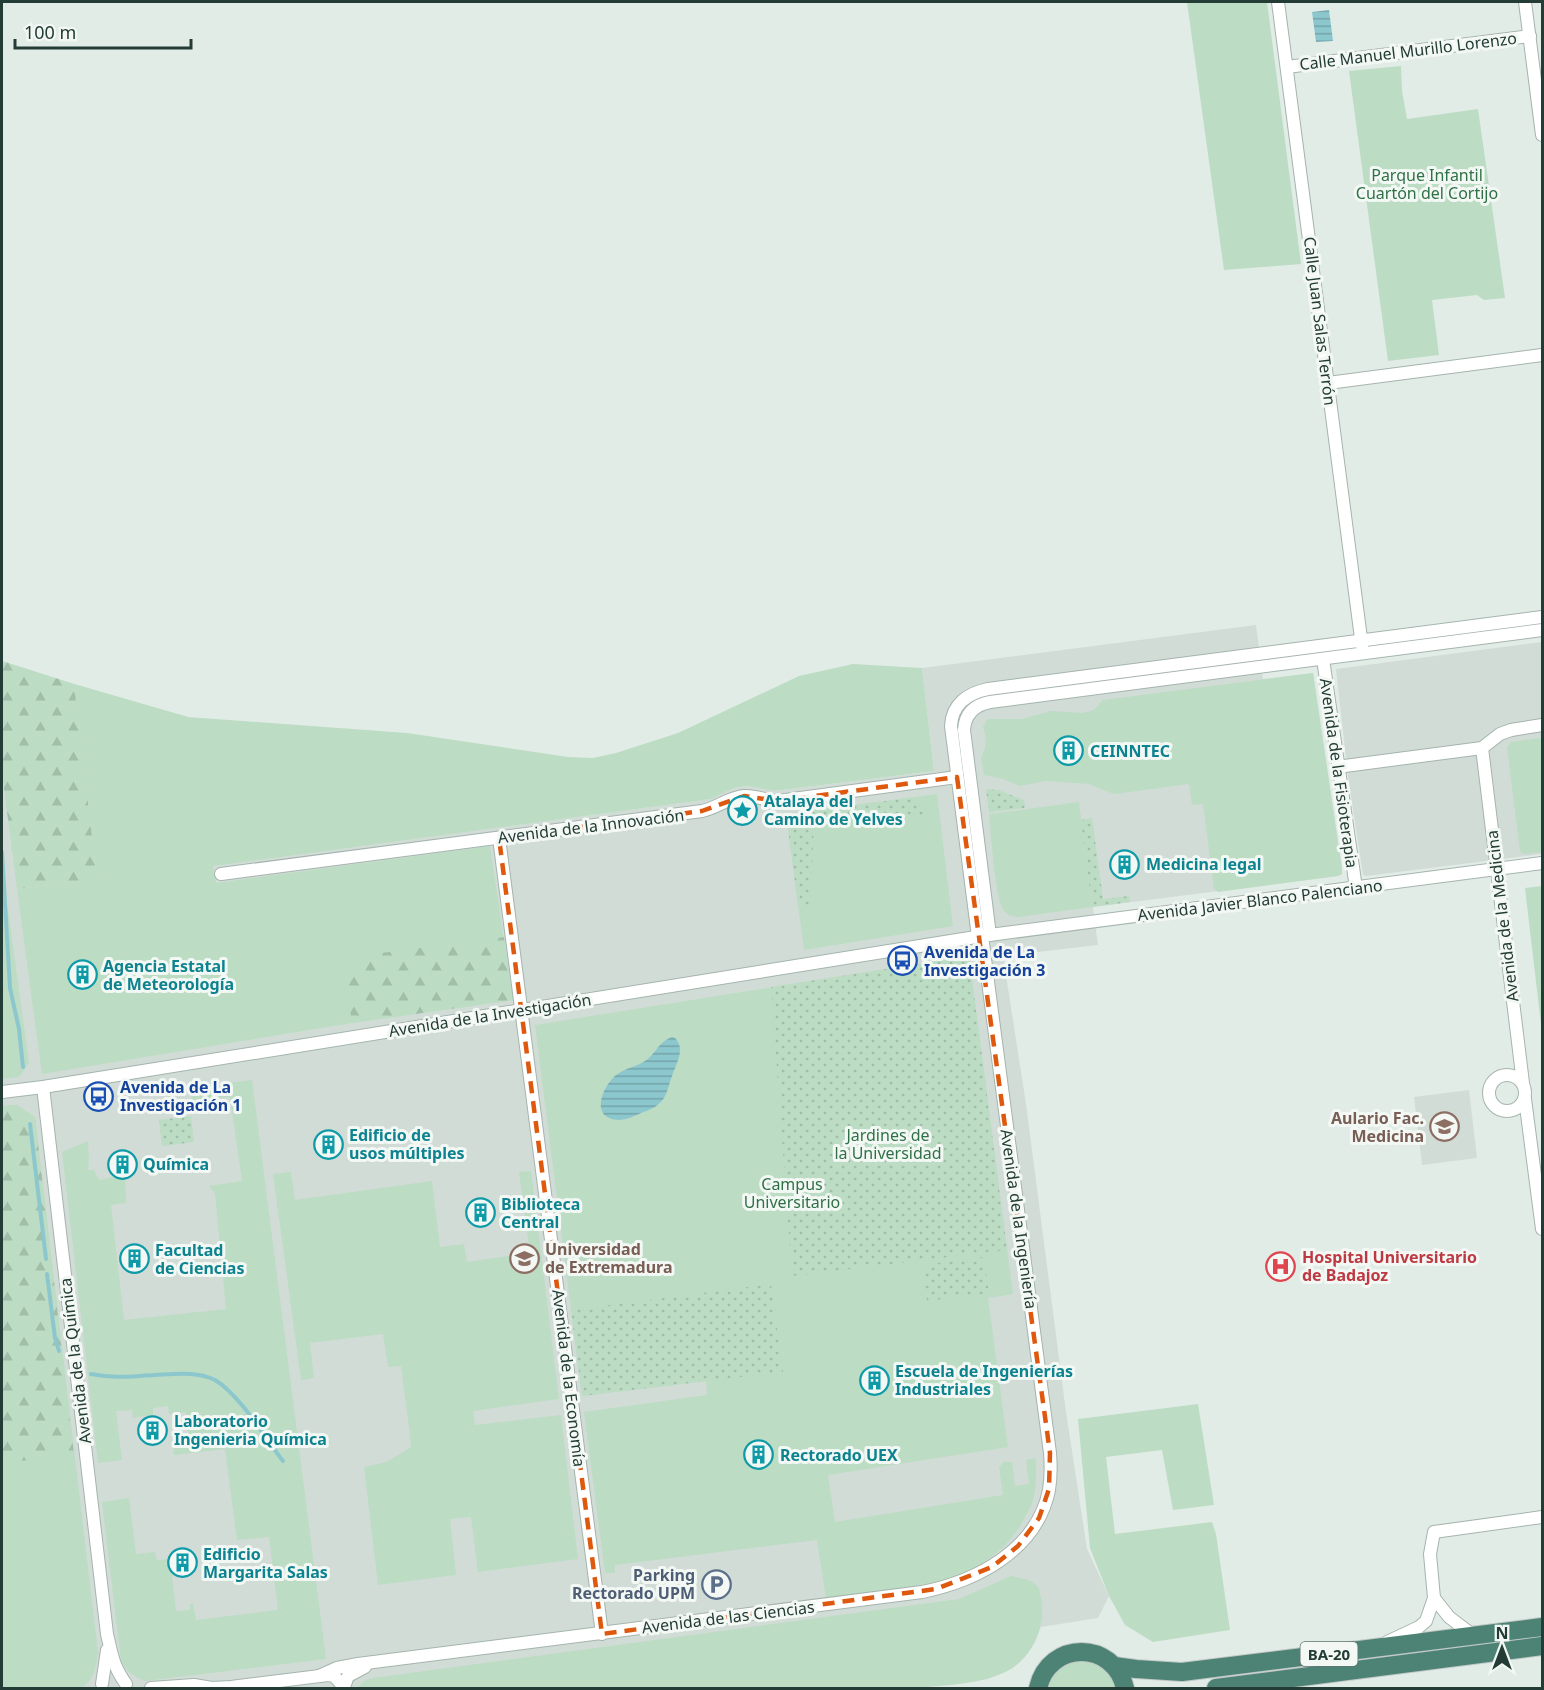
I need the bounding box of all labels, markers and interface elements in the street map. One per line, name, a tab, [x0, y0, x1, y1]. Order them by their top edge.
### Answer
scale bar	[15, 12, 190, 50]
text: 100 m	[24, 20, 76, 44]
street label: Calle Manuel Murillo Lorenzo	[1298, 27, 1518, 75]
park label: Parque Infantil Cuartón del Cortijo	[1356, 164, 1498, 204]
street label: Calle Juan Salas Terrón	[1299, 235, 1341, 407]
street label: Avenida de la Fisioterapia	[1315, 677, 1363, 869]
building icon: CEINNTEC	[1053, 735, 1085, 767]
place label: CEINNTEC	[1090, 740, 1170, 762]
place label: Atalaya del Camino de Yelves	[764, 790, 903, 830]
place icon: Atalaya del Camino de Yelves	[727, 794, 759, 826]
street label: Avenida de la Innovación	[497, 804, 685, 848]
street label: Avenida de la Medicina	[1481, 829, 1523, 1003]
building icon: Medicina legal	[1109, 848, 1141, 880]
place label: Medicina legal	[1146, 853, 1262, 875]
street label: Avenida Javier Blanco Palenciano	[1136, 874, 1384, 926]
place label: Avenida de La Investigación 3	[924, 941, 1046, 981]
bus stop icon: Avenida de La Investigación 3	[887, 945, 919, 977]
place label: Agencia Estatal de Meteorología	[103, 955, 234, 995]
building icon: Agencia Estatal de Meteorología	[66, 959, 98, 991]
street label: Avenida de la Investigación	[387, 988, 593, 1042]
place label: Avenida de La Investigación 1	[120, 1076, 242, 1116]
bus stop icon: Avenida de La Investigación 1	[83, 1080, 115, 1112]
place label: Aulario Fac. Medicina	[1331, 1107, 1424, 1147]
school or university icon: Aulario Fac. Medicina	[1429, 1111, 1461, 1143]
place label: Edificio de usos múltiples	[349, 1124, 465, 1164]
park label: Jardines de la Universidad	[834, 1124, 942, 1164]
building icon: Edificio de usos múltiples	[312, 1128, 344, 1160]
street label: Avenida de la Ingeniería	[995, 1128, 1043, 1310]
building icon: Química	[106, 1148, 138, 1180]
place label: Química	[143, 1153, 209, 1175]
park label: Campus Universitario	[744, 1173, 840, 1213]
place label: Biblioteca Central	[501, 1193, 580, 1233]
building icon: Biblioteca Central	[464, 1197, 496, 1229]
place label: Universidad de Extremadura	[545, 1238, 672, 1278]
place label: Facultad de Ciencias	[155, 1239, 245, 1279]
school or university icon: Universidad de Extremadura	[508, 1242, 540, 1274]
building icon: Facultad de Ciencias	[118, 1243, 150, 1275]
place label: Hospital Universitario de Badajoz	[1302, 1246, 1477, 1286]
hospital icon: Hospital Universitario de Badajoz	[1265, 1250, 1297, 1282]
street label: Avenida de la Química	[54, 1277, 96, 1445]
street label: Avenida de la Economía	[547, 1288, 591, 1468]
place label: Escuela de Ingenierías Industriales	[895, 1360, 1073, 1400]
building icon: Escuela de Ingenierías Industriales	[858, 1364, 890, 1396]
place label: Laboratorio Ingenieria Química	[174, 1410, 327, 1450]
building icon: Laboratorio Ingenieria Química	[137, 1414, 169, 1446]
building icon: Rectorado UEX	[743, 1439, 775, 1471]
place label: Rectorado UEX	[780, 1444, 898, 1466]
place label: Edificio Margarita Salas	[203, 1543, 328, 1583]
building icon: Edificio Margarita Salas	[166, 1547, 198, 1579]
place label: Parking Rectorado UPM	[572, 1564, 695, 1604]
parking icon: Parking Rectorado UPM	[700, 1568, 732, 1600]
street label: Avenida de las Ciencias	[640, 1595, 816, 1639]
north arrow	[1472, 1618, 1532, 1678]
text: N	[1495, 1622, 1509, 1644]
road number: BA-20	[1300, 1642, 1358, 1666]

